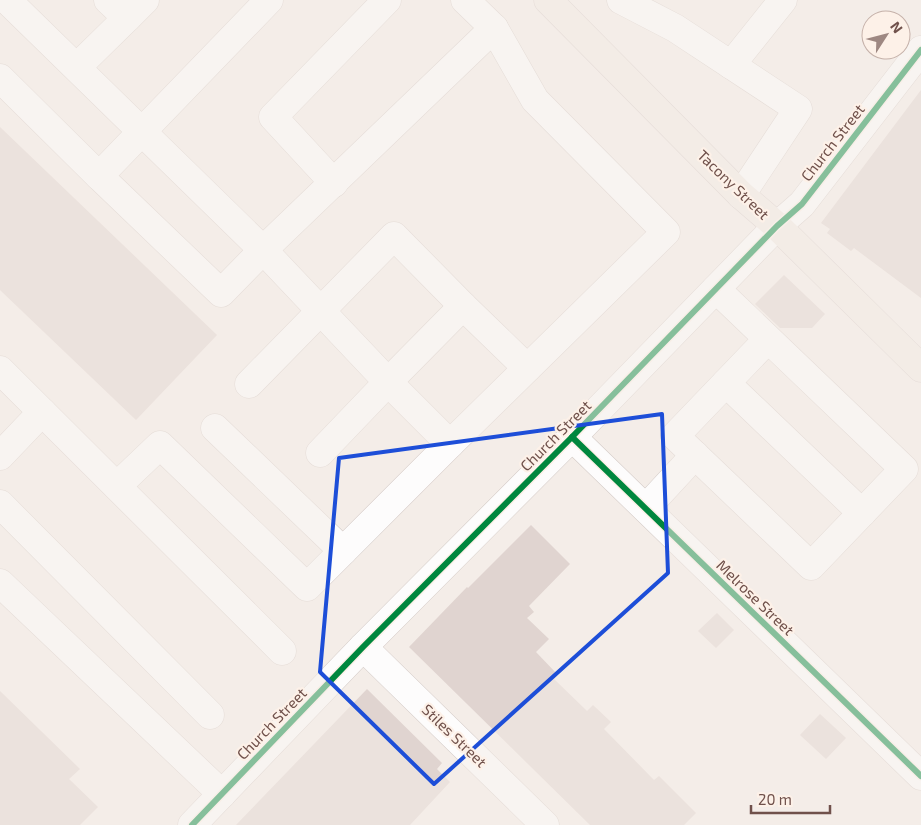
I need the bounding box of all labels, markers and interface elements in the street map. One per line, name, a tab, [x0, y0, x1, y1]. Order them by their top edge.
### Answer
north arrow	[861, 10, 911, 60]
text: N	[887, 18, 907, 36]
street label: Church Street	[797, 100, 868, 184]
street label: Tacony Street	[694, 146, 773, 223]
street label: Church Street	[516, 396, 595, 474]
street label: Melrose Street	[713, 556, 798, 639]
street label: Church Street	[233, 684, 310, 763]
street label: Stiles Street	[419, 700, 491, 771]
scale bar	[751, 782, 830, 814]
text: 20 m	[758, 790, 792, 808]

